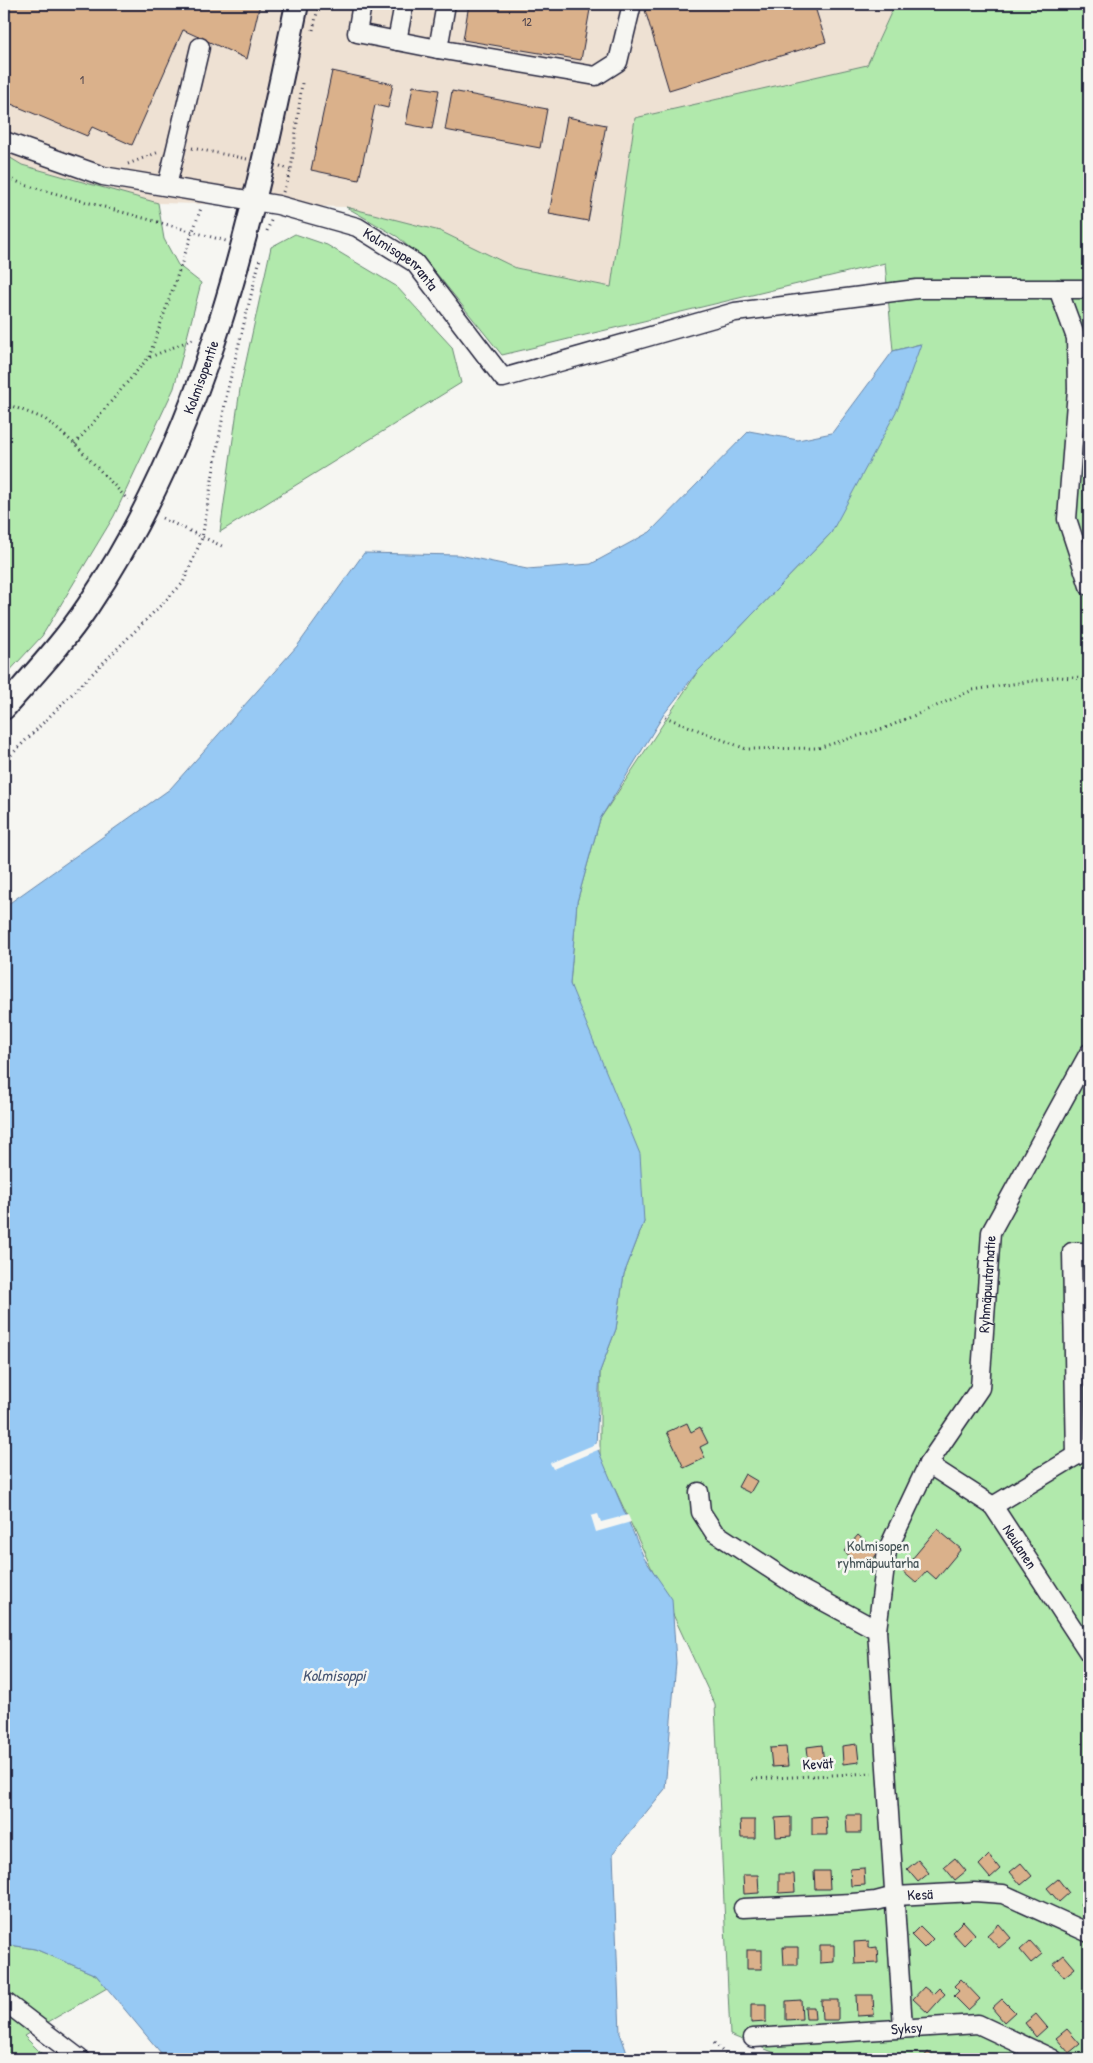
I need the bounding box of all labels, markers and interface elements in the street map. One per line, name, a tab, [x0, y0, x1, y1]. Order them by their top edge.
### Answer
house number: 12	[522, 13, 532, 30]
house number: 1	[80, 71, 84, 88]
street label: Kolmisopenranta	[359, 222, 443, 295]
street label: Kolmisopentie	[178, 338, 224, 417]
street label: Ryhmäpuutarhatie	[973, 1235, 1001, 1334]
street label: Neulanen	[998, 1520, 1042, 1573]
park label: Kolmisopen ryhmäpuutarha	[837, 1535, 919, 1573]
water label: Kolmisoppi	[302, 1664, 367, 1686]
street label: Kevät	[802, 1752, 835, 1775]
street label: Kesä	[907, 1883, 933, 1905]
street label: Syksy	[890, 2016, 923, 2039]

